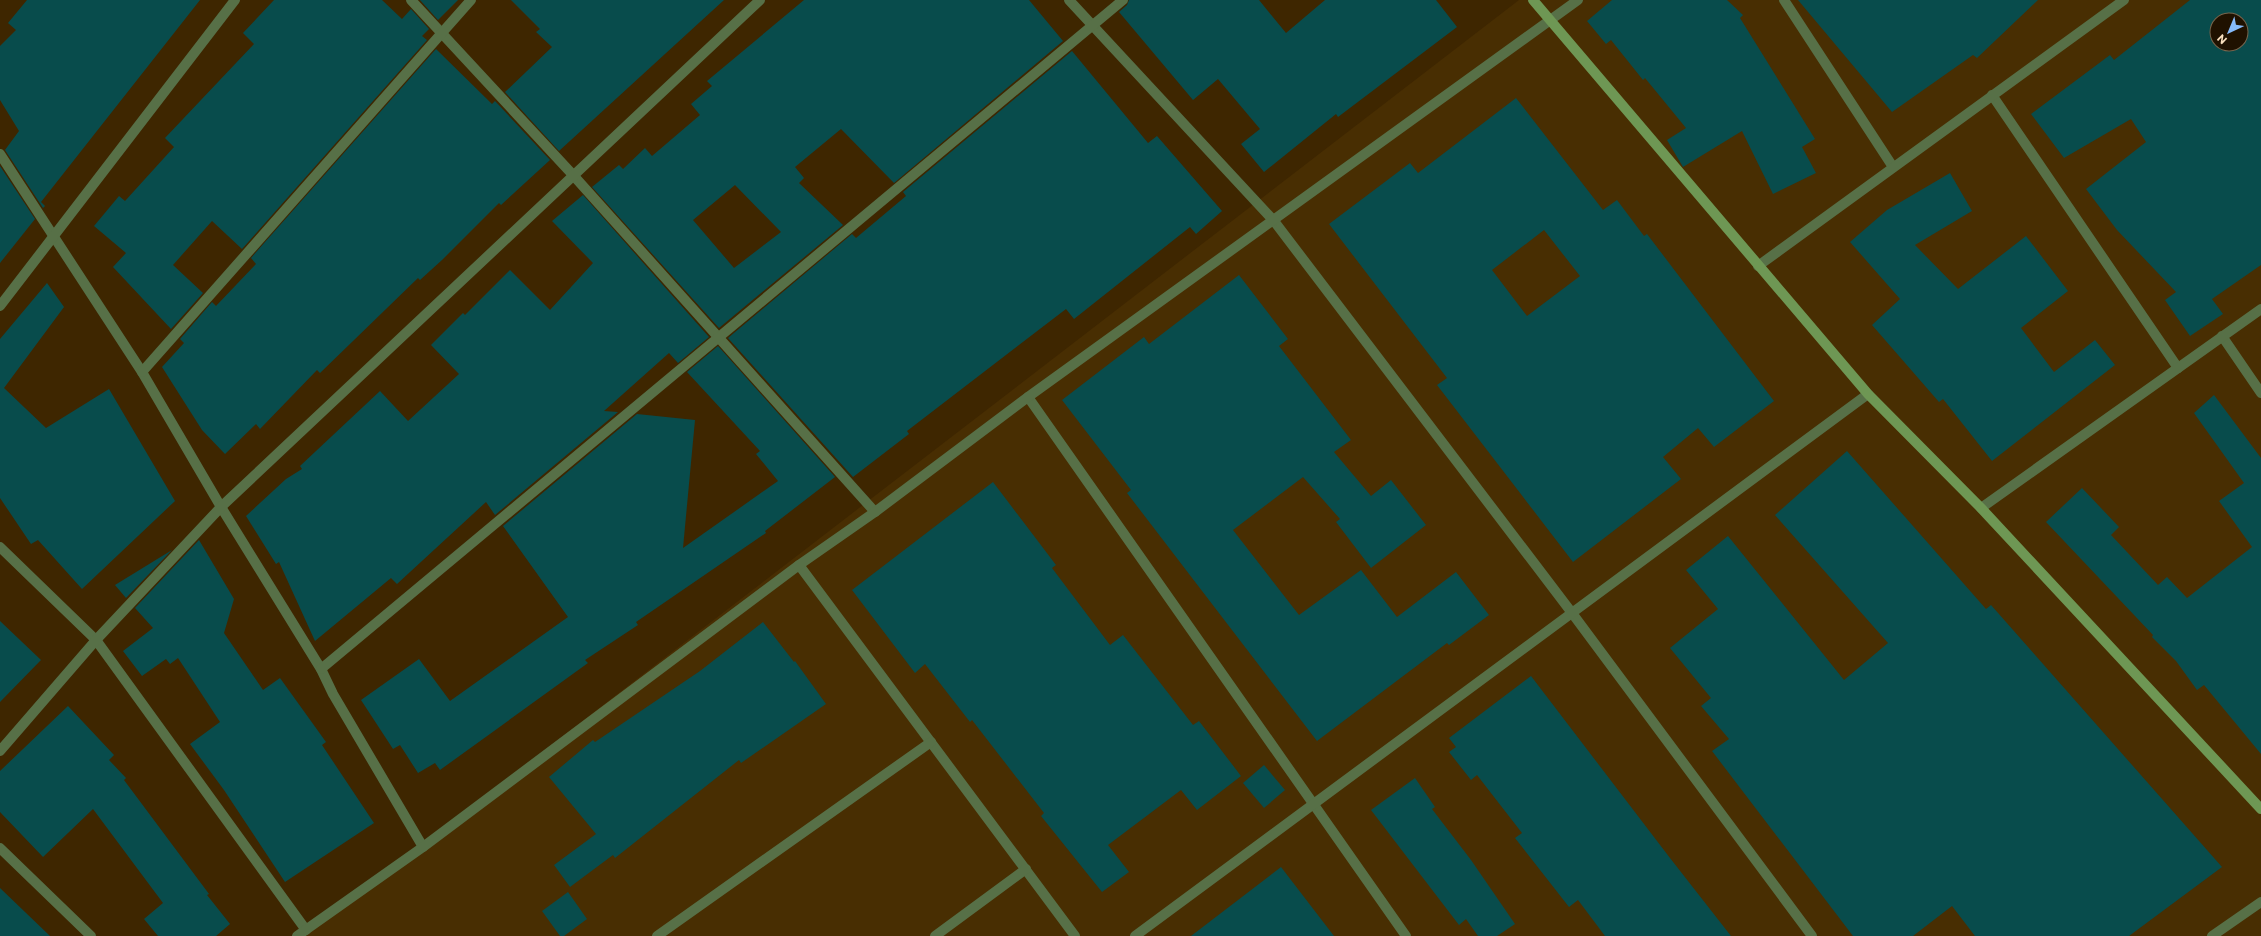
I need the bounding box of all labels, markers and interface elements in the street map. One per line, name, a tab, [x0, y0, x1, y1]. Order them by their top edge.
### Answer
north arrow	[2209, 12, 2249, 52]
text: N	[2214, 32, 2229, 47]

